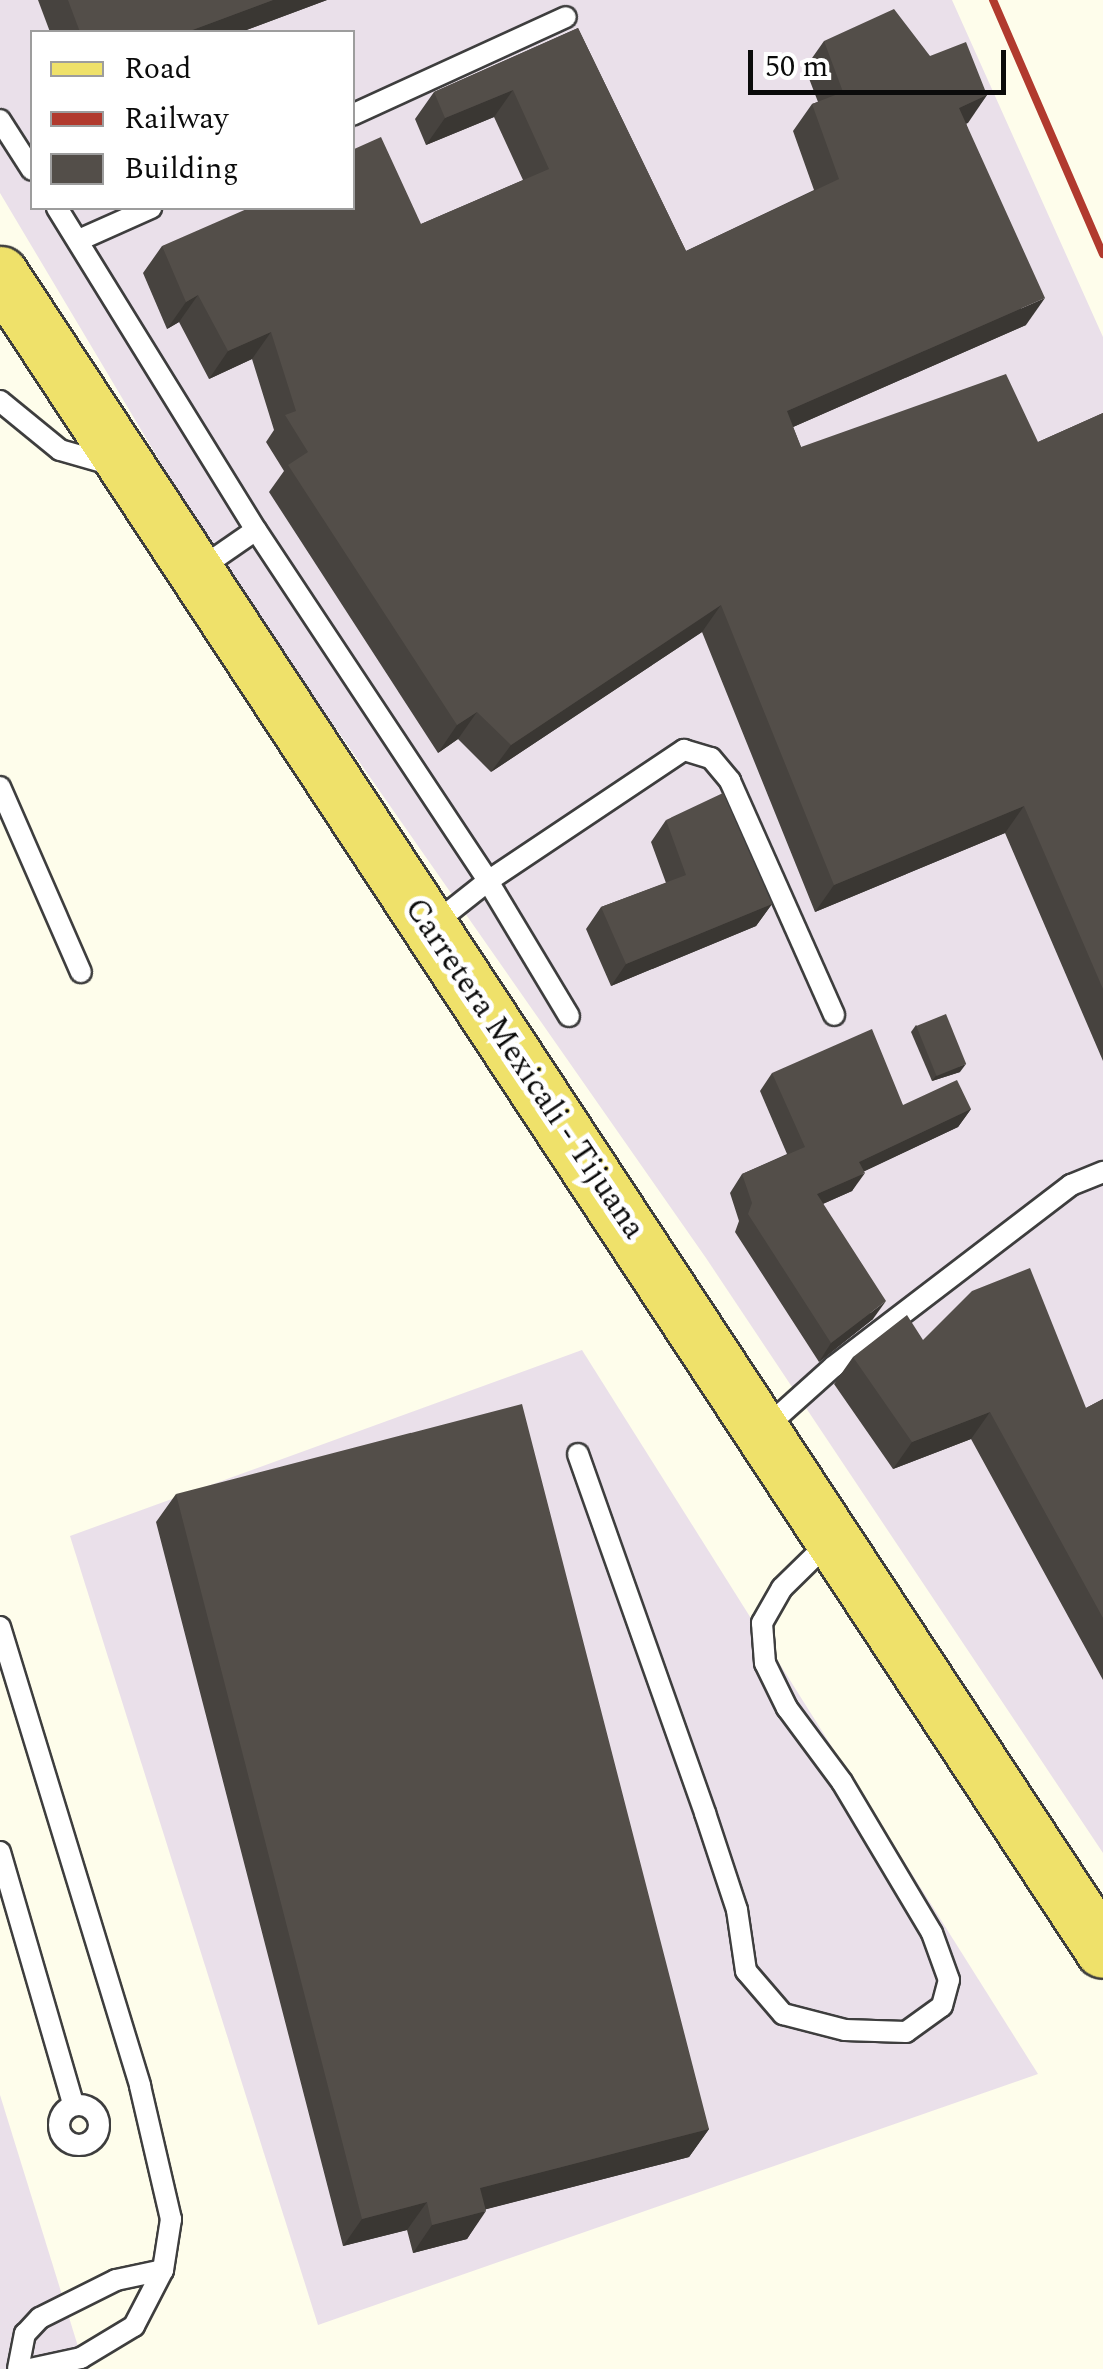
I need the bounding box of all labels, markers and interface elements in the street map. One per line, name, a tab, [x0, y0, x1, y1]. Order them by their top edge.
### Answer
legend	[30, 30, 355, 210]
scale bar	[753, 30, 1010, 92]
text: 50 m	[765, 44, 828, 90]
text: Road	[124, 46, 192, 92]
text: Railway	[124, 96, 229, 142]
text: Building	[124, 146, 239, 192]
street label: Carretera Mexicali - Tijuana	[396, 891, 652, 1247]

